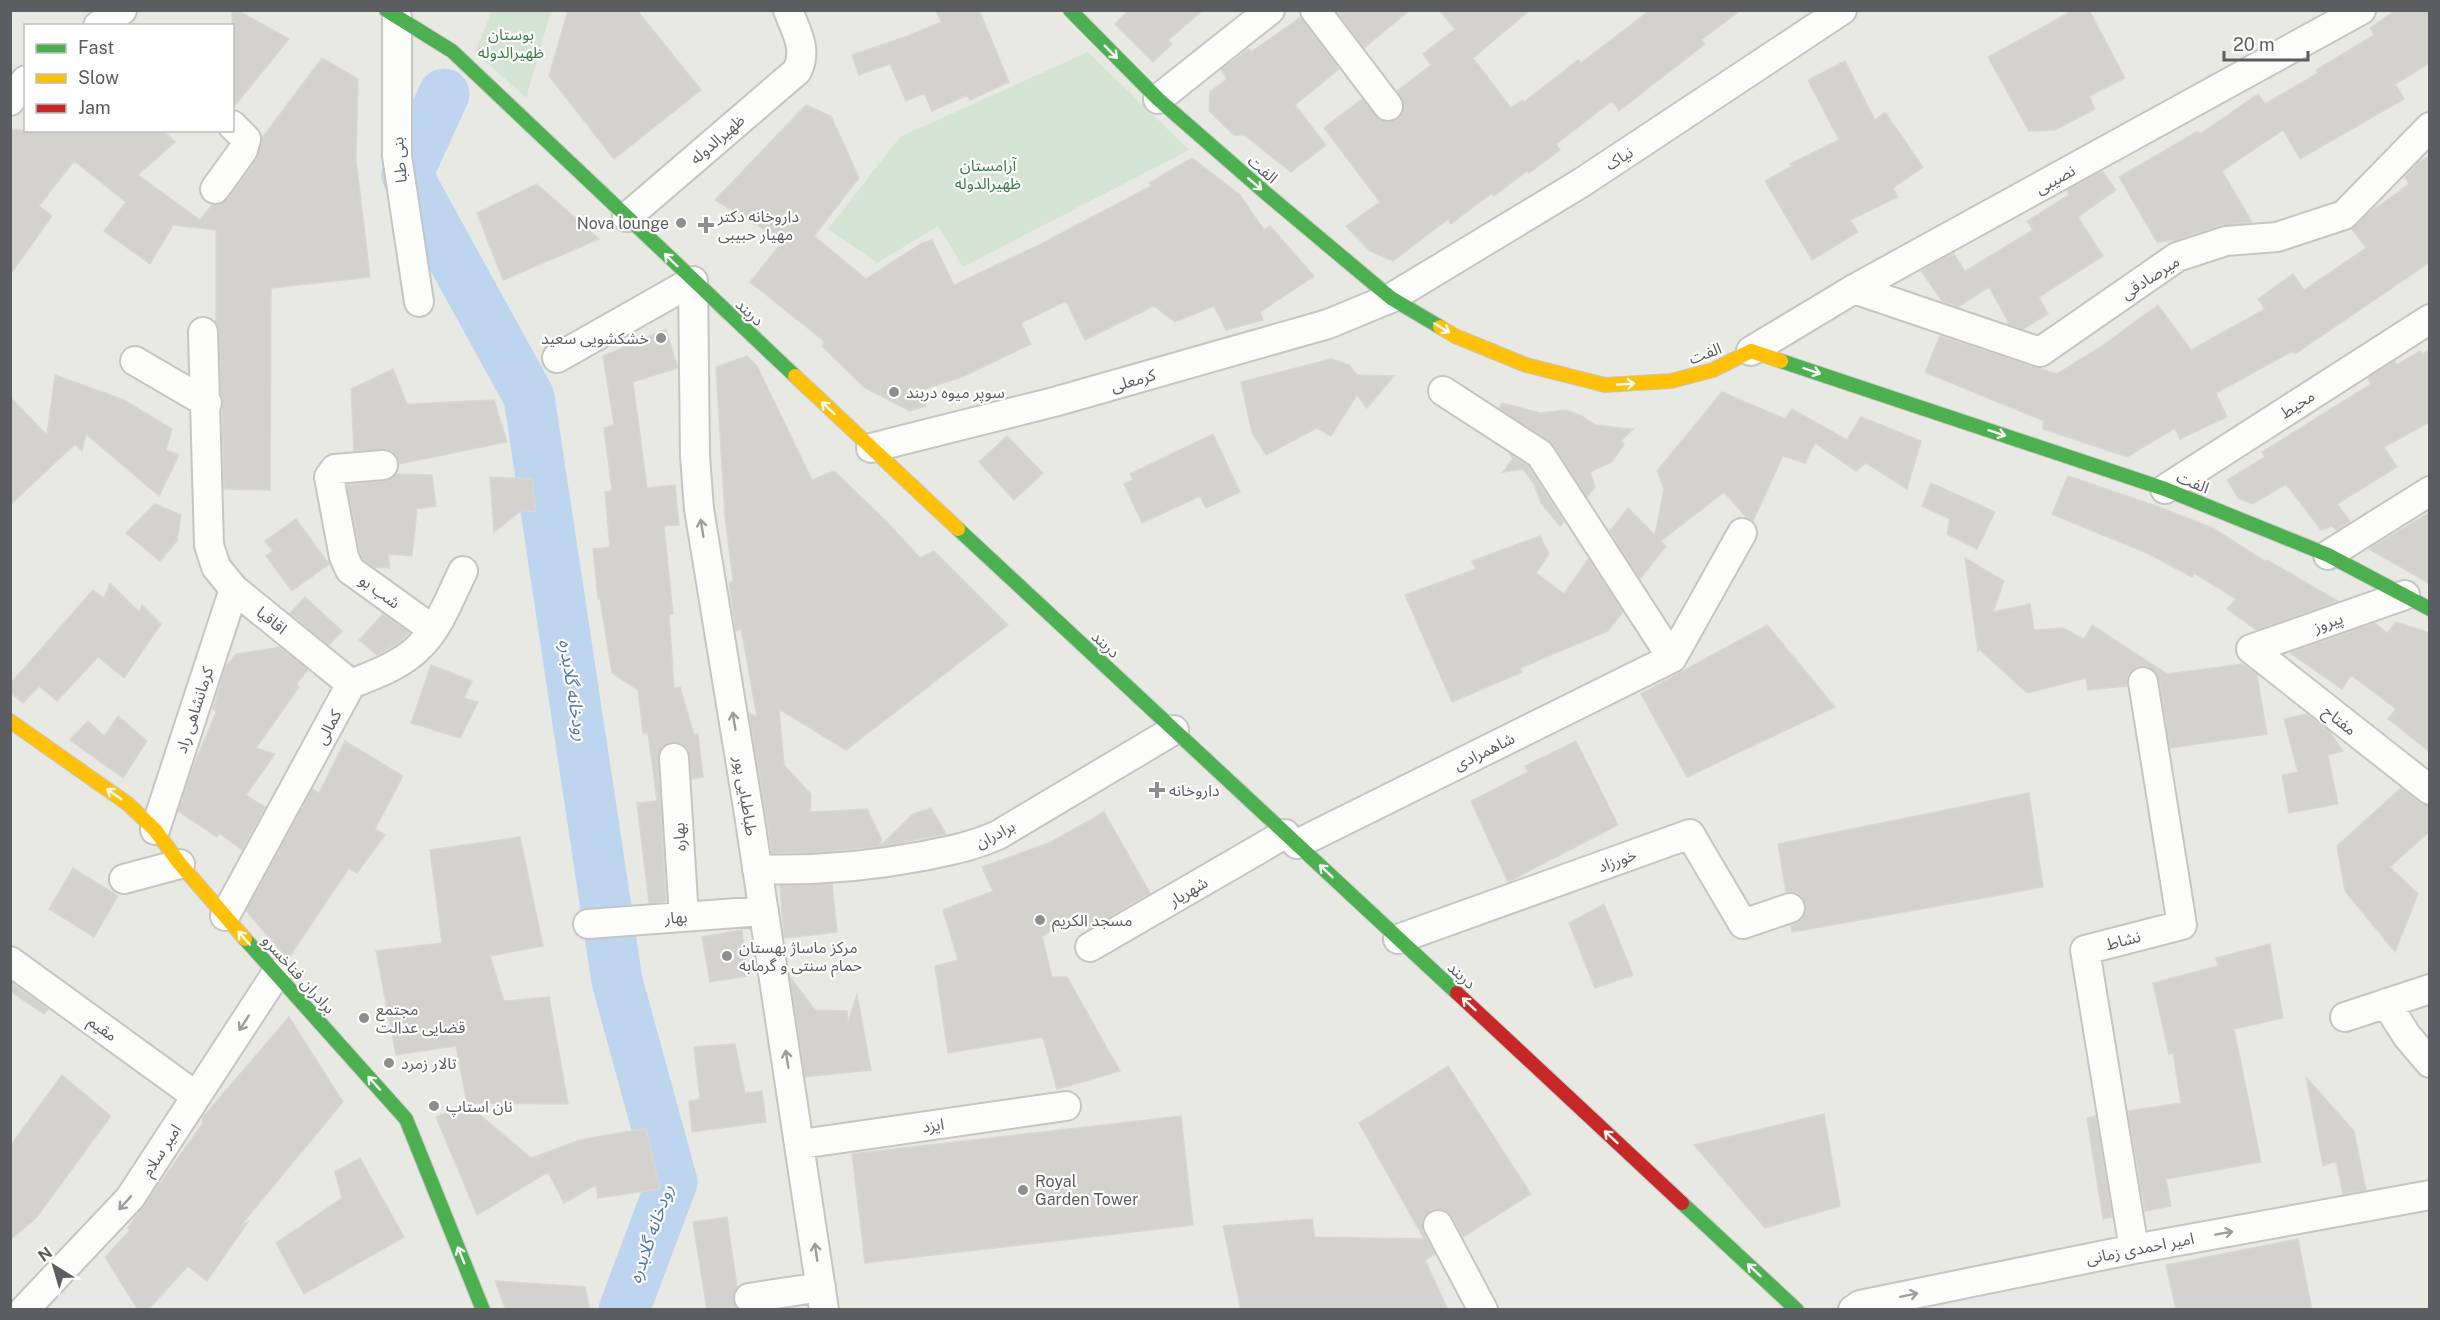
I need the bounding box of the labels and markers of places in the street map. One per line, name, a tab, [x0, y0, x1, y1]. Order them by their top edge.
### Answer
place label: داروخانه دکتر مهیار حبیبی	[717, 207, 799, 244]
place label: Nova lounge	[577, 214, 669, 233]
marker: Nova lounge	[674, 216, 688, 230]
marker: داروخانه دکتر مهیار حبیبی	[699, 218, 713, 232]
place label: خشکشویی سعید	[541, 329, 649, 348]
marker: خشکشویی سعید	[654, 331, 668, 345]
place label: سوپر میوه دربند	[906, 383, 1005, 403]
marker: سوپر میوه دربند	[887, 385, 901, 399]
place label: داروخانه	[1169, 781, 1220, 800]
marker: داروخانه	[1150, 783, 1164, 797]
place label: مسجد الکریم	[1052, 911, 1132, 933]
marker: مسجد الکریم	[1033, 913, 1047, 927]
place label: مرکز ماساژ بهستان حمام سنتی و گرمابه	[739, 938, 862, 978]
marker: مرکز ماساژ بهستان حمام سنتی و گرمابه	[720, 949, 734, 963]
place label: مجتمع قضایی عدالت	[376, 1000, 465, 1037]
marker: مجتمع قضایی عدالت	[357, 1011, 371, 1025]
place label: تالار زمرد	[401, 1054, 457, 1073]
marker: تالار زمرد	[382, 1056, 396, 1070]
place label: نان استاپ	[446, 1097, 513, 1117]
marker: نان استاپ	[427, 1099, 441, 1113]
place label: Royal Garden Tower	[1035, 1172, 1138, 1209]
marker: Royal Garden Tower	[1016, 1183, 1030, 1197]

